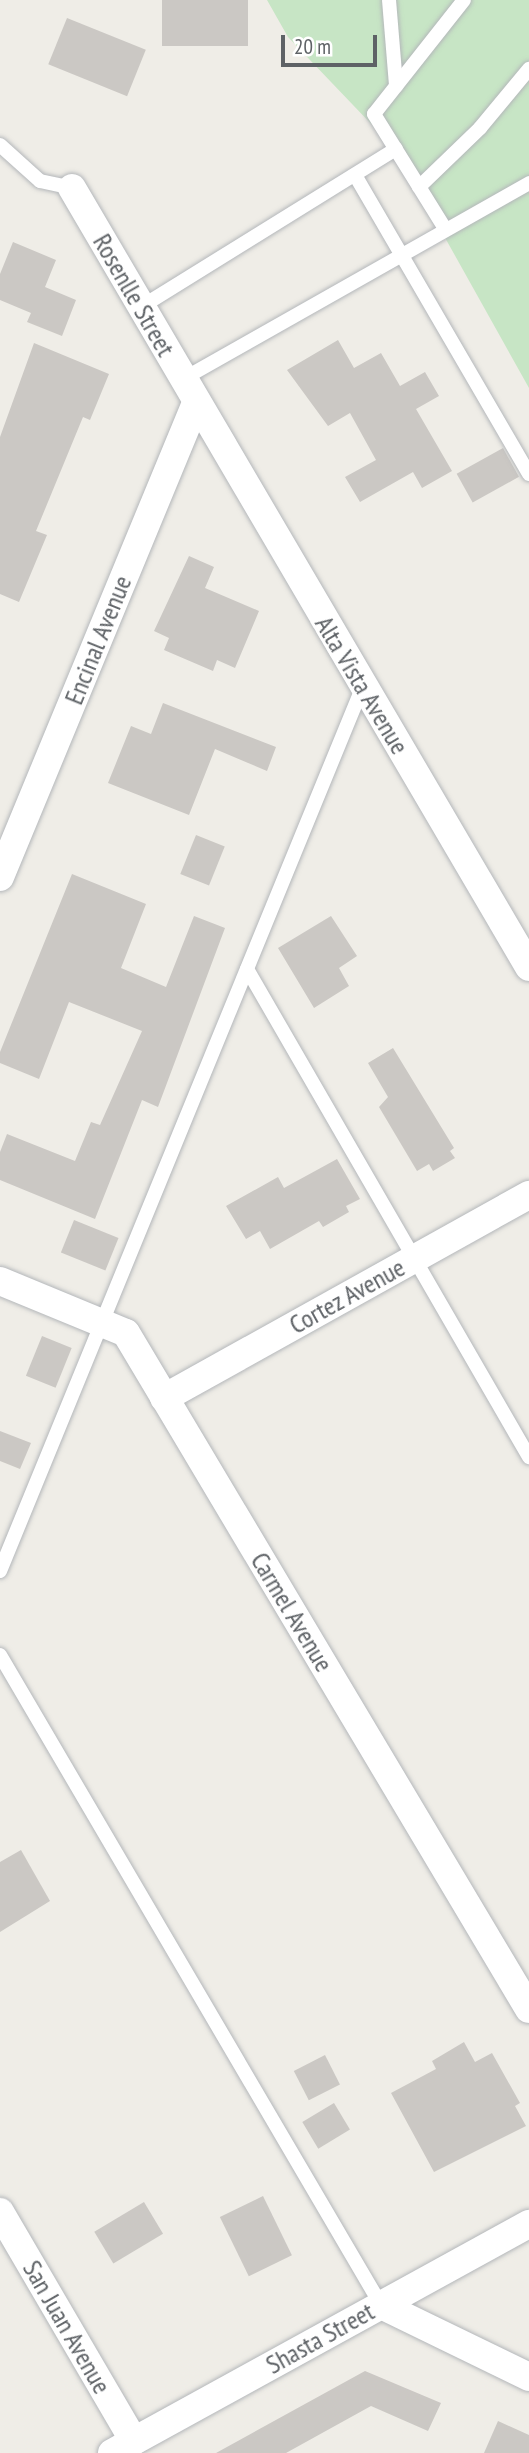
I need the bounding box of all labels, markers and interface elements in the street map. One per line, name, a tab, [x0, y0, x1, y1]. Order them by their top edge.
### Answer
scale bar	[284, 21, 380, 65]
text: 20 m	[294, 33, 331, 60]
street label: Rosenlle Street	[87, 228, 181, 362]
street label: Encinal Avenue	[58, 571, 138, 709]
street label: Alta Vista Avenue	[308, 610, 416, 760]
street label: Cortez Avenue	[283, 1251, 411, 1341]
street label: Carmel Avenue	[244, 1547, 340, 1677]
street label: San Juan Avenue	[16, 2255, 118, 2399]
street label: Shasta Street	[261, 2296, 379, 2380]

